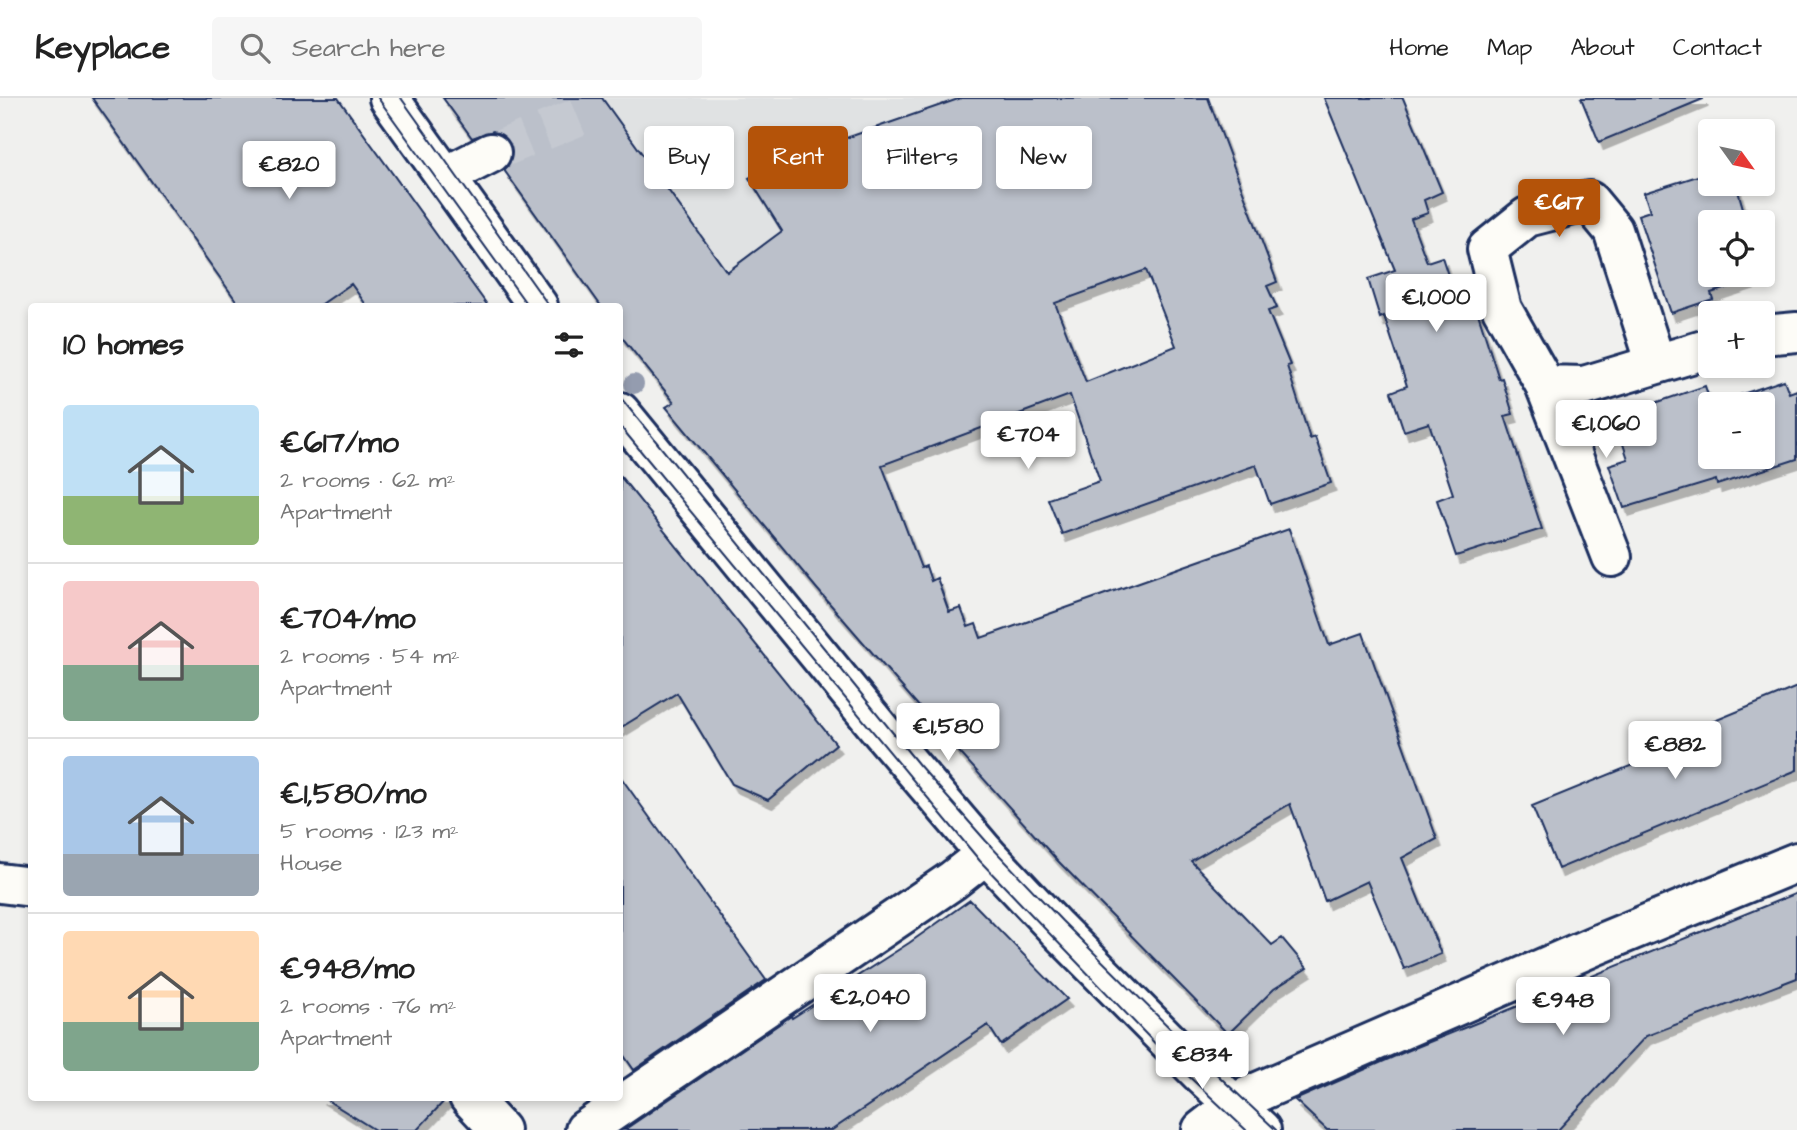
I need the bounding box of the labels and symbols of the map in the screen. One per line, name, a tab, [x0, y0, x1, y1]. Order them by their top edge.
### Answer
north arrow	[1698, 119, 1774, 196]
pin: €820	[248, 141, 330, 201]
pin: €617	[1518, 180, 1600, 239]
pin: €1,000	[1379, 274, 1493, 334]
pin: €1,060	[1549, 400, 1663, 460]
pin: €704	[987, 412, 1069, 471]
pin: €1,580	[891, 704, 1005, 763]
pin: €882	[1634, 722, 1716, 781]
pin: €2,040	[813, 974, 927, 1034]
pin: €948	[1522, 978, 1604, 1037]
pin: €834	[1161, 1032, 1243, 1091]

